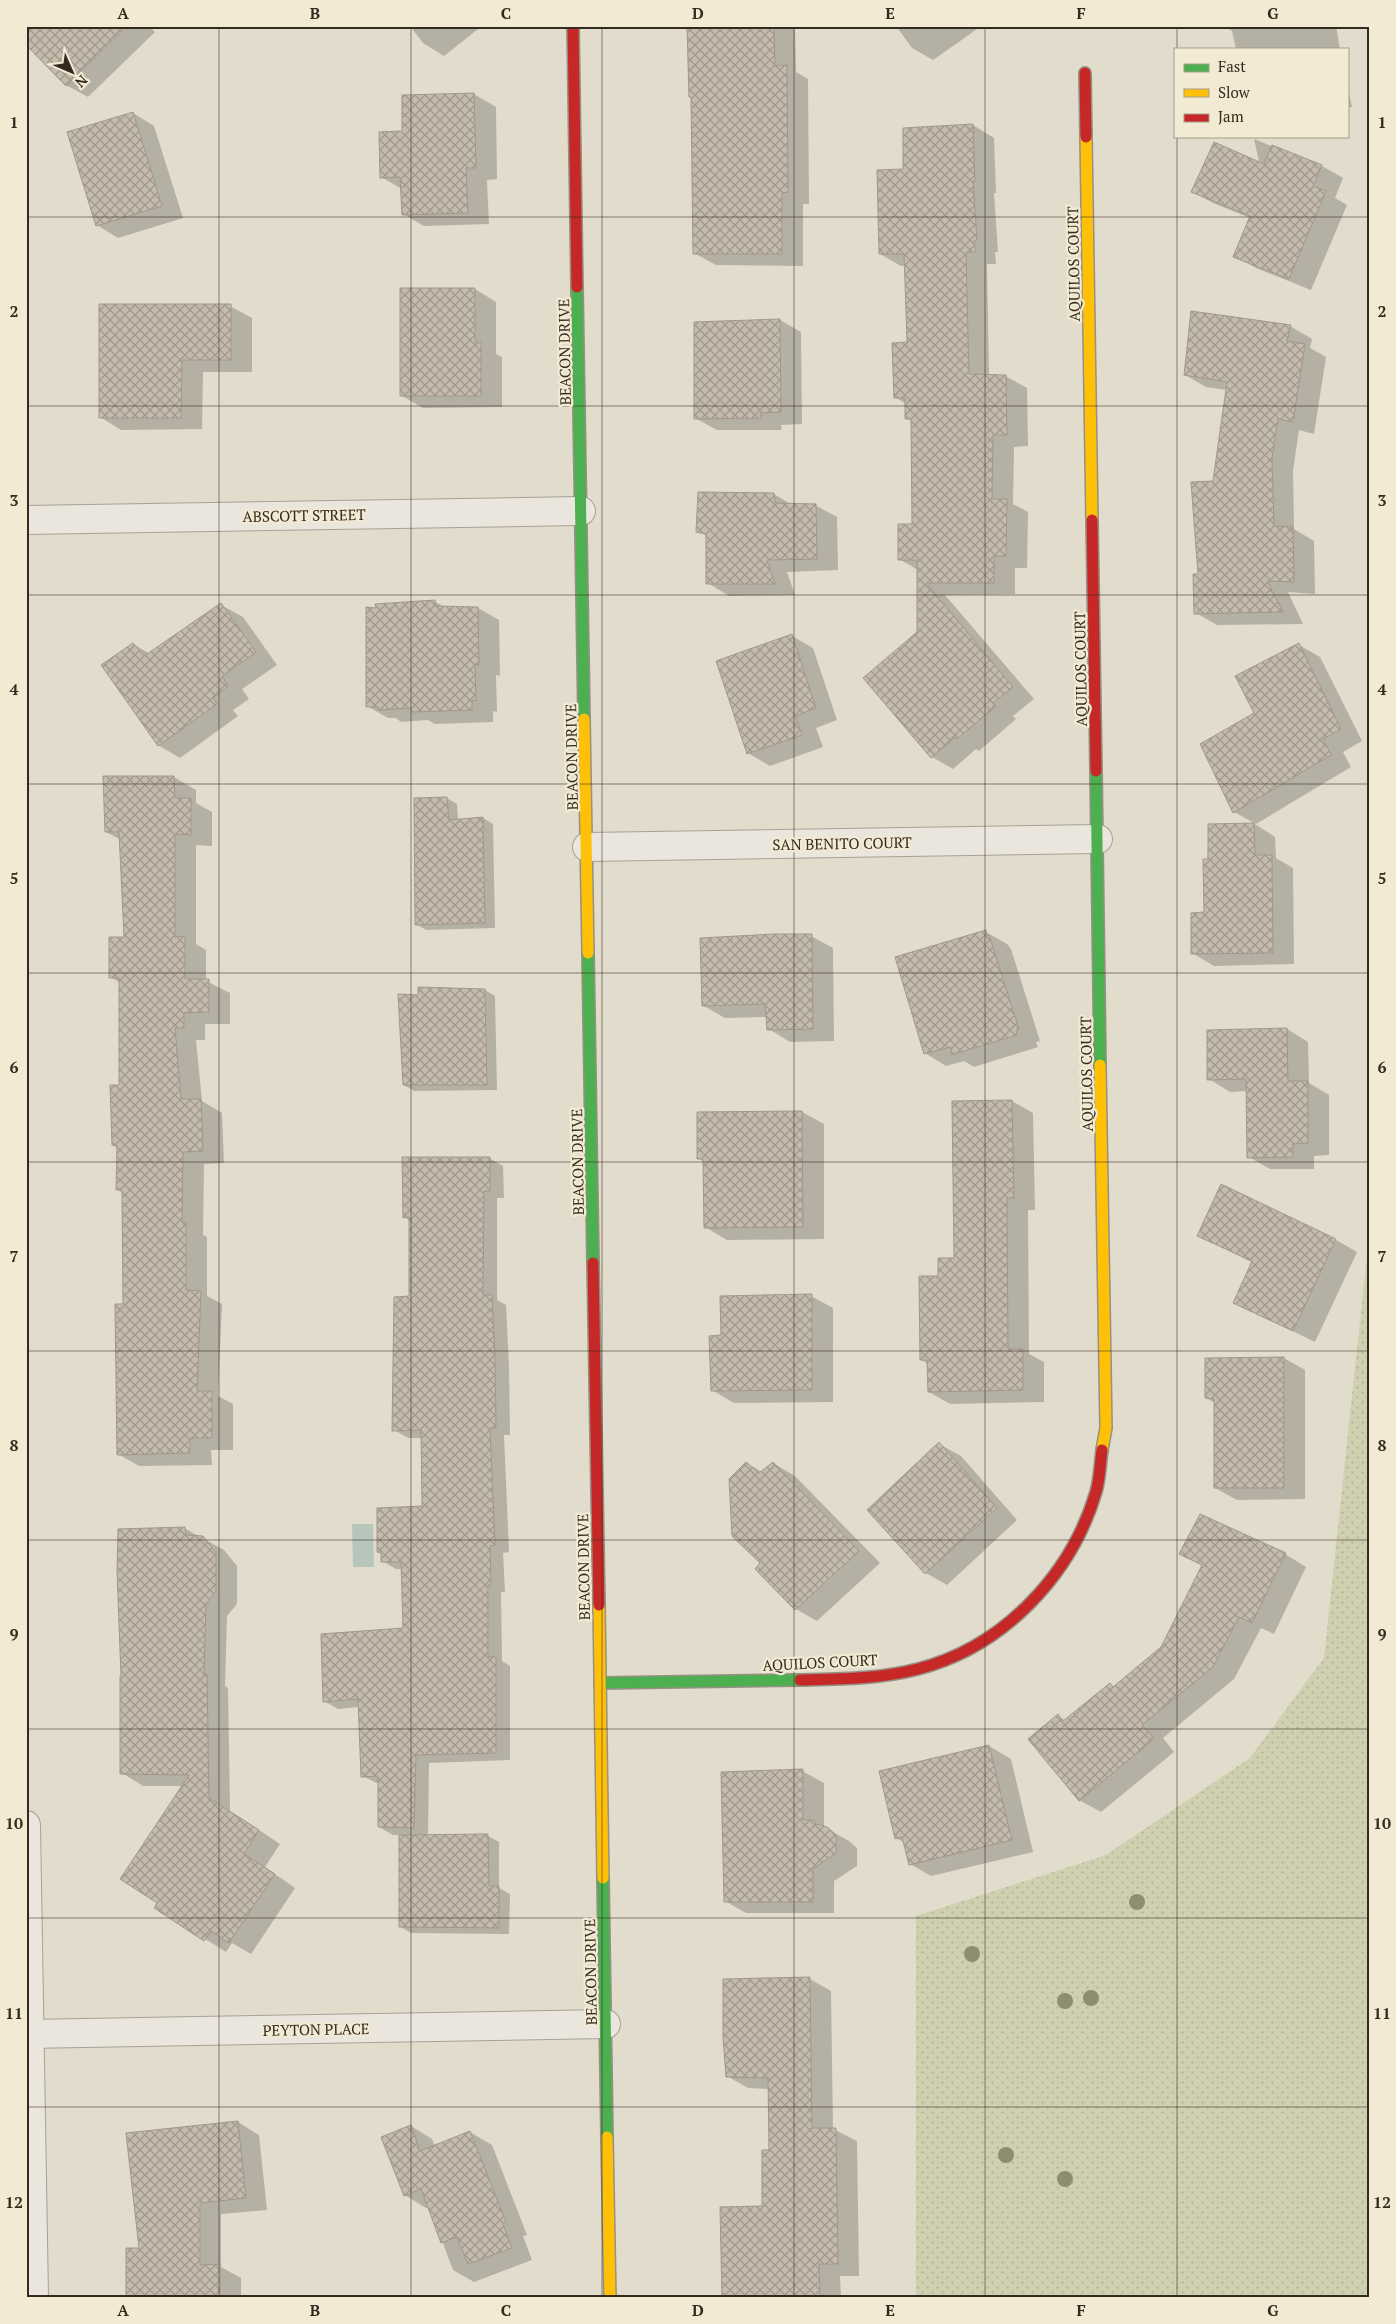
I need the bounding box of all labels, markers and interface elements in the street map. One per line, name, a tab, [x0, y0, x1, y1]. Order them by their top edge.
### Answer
text: A	[117, 2, 129, 24]
text: B	[310, 2, 320, 24]
text: C	[501, 2, 511, 24]
text: D	[692, 2, 704, 24]
text: E	[885, 2, 895, 24]
text: F	[1076, 2, 1086, 24]
text: G	[1267, 2, 1279, 24]
north arrow	[48, 48, 98, 98]
legend	[1174, 48, 1348, 138]
text: Fast	[1218, 56, 1246, 76]
text: N	[71, 71, 92, 92]
text: Slow	[1218, 82, 1251, 102]
text: Jam	[1218, 106, 1244, 126]
text: 1	[9, 111, 19, 133]
text: 1	[1377, 111, 1387, 133]
street label: AQUILOS COURT	[1062, 206, 1084, 322]
street label: BEACON DRIVE	[553, 298, 575, 406]
text: 2	[9, 300, 19, 322]
text: 2	[1377, 300, 1387, 322]
text: 3	[9, 489, 19, 511]
text: 3	[1377, 489, 1387, 511]
street label: ABSCOTT STREET	[242, 504, 366, 526]
street label: AQUILOS COURT	[1069, 611, 1091, 727]
text: 4	[9, 678, 19, 700]
text: 4	[1377, 678, 1387, 700]
street label: BEACON DRIVE	[560, 703, 582, 811]
street label: SAN BENITO COURT	[772, 832, 912, 854]
text: 5	[9, 867, 19, 889]
text: 5	[1377, 867, 1387, 889]
street label: AQUILOS COURT	[1075, 1016, 1097, 1132]
text: 6	[9, 1056, 19, 1078]
text: 6	[1377, 1056, 1387, 1078]
street label: BEACON DRIVE	[566, 1108, 588, 1216]
text: 7	[9, 1245, 19, 1267]
text: 7	[1377, 1245, 1387, 1267]
text: 8	[9, 1434, 19, 1456]
text: 8	[1377, 1434, 1387, 1456]
street label: BEACON DRIVE	[572, 1513, 594, 1621]
text: 9	[9, 1623, 19, 1645]
text: 9	[1377, 1623, 1387, 1645]
street label: AQUILOS COURT	[762, 1649, 878, 1675]
text: 10	[5, 1812, 23, 1834]
text: 10	[1373, 1812, 1391, 1834]
street label: BEACON DRIVE	[579, 1918, 601, 2026]
text: 11	[5, 2002, 23, 2024]
text: 11	[1373, 2002, 1391, 2024]
street label: PEYTON PLACE	[262, 2018, 370, 2040]
text: 12	[5, 2191, 23, 2213]
text: 12	[1373, 2191, 1391, 2213]
text: A	[117, 2299, 129, 2321]
text: B	[310, 2299, 320, 2321]
text: C	[501, 2299, 511, 2321]
text: D	[692, 2299, 704, 2321]
text: E	[885, 2299, 895, 2321]
text: F	[1076, 2299, 1086, 2321]
text: G	[1267, 2299, 1279, 2321]

